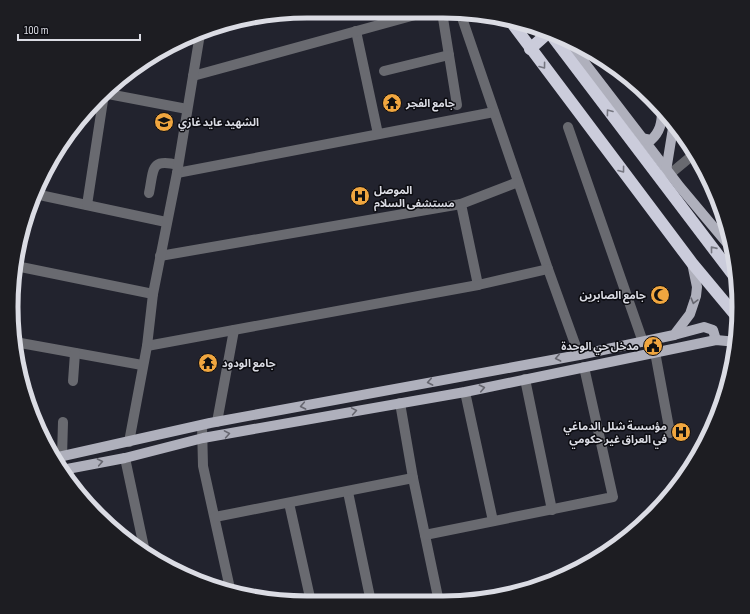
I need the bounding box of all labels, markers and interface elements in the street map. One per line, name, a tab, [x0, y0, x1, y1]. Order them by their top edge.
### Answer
scale bar	[18, 16, 140, 42]
text: 100 m	[24, 23, 49, 38]
one-way arrow	[539, 61, 546, 68]
temple icon: جامع الفجر	[381, 92, 403, 114]
place label: جامع الفجر	[405, 97, 455, 112]
one-way arrow	[607, 110, 614, 117]
school or university icon: الشهيد عايد غازي	[153, 111, 175, 133]
place label: الشهيد عايد غازي	[178, 116, 259, 131]
one-way arrow	[617, 165, 624, 172]
place label: الموصل مستشفى السلام	[374, 184, 455, 212]
hospital icon: الموصل مستشفى السلام	[349, 185, 371, 207]
one-way arrow	[710, 247, 717, 254]
mosque icon: جامع الصابرين	[649, 284, 671, 306]
place label: جامع الصابرين	[579, 289, 646, 304]
one-way arrow	[691, 298, 699, 304]
public building icon: مدخل حي الوحدة	[642, 335, 664, 357]
place label: مدخل حي الوحدة	[561, 340, 639, 355]
temple icon: جامع الودود	[197, 352, 219, 374]
one-way arrow	[555, 354, 561, 362]
place label: جامع الودود	[222, 357, 276, 372]
one-way arrow	[427, 378, 434, 386]
one-way arrow	[479, 384, 486, 393]
one-way arrow	[300, 401, 306, 410]
one-way arrow	[351, 407, 358, 416]
place label: مؤسسة شلل الدماغي في العراق غير حكومي	[563, 420, 667, 448]
hospital icon: مؤسسة شلل الدماغي في العراق غير حكومي	[670, 421, 692, 443]
one-way arrow	[223, 430, 230, 439]
one-way arrow	[97, 459, 103, 467]

